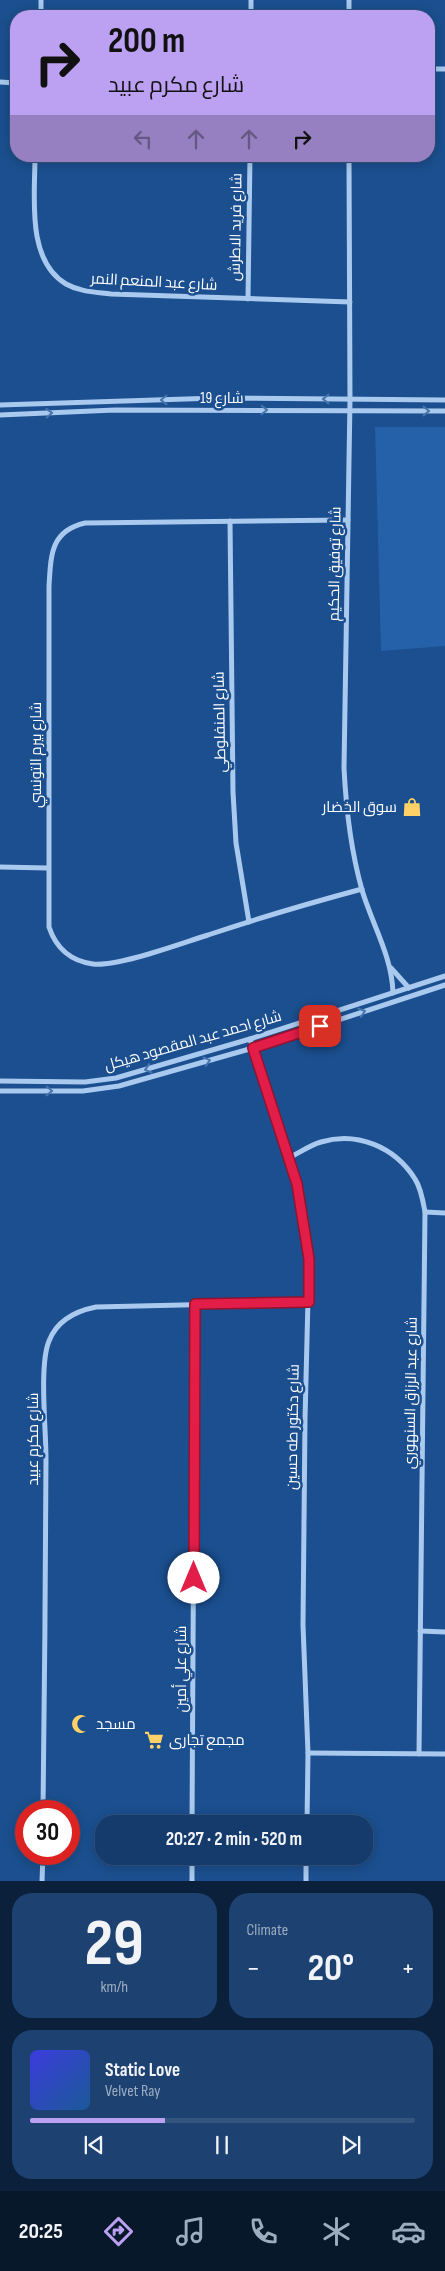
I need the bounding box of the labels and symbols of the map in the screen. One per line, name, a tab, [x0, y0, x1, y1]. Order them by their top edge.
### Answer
street label: شارع فريد الاطرش	[226, 173, 247, 281]
street label: شارع عبد المنعم النمر	[89, 269, 218, 296]
street label: شارع 19	[200, 389, 244, 409]
one-way arrow	[322, 394, 330, 404]
one-way arrow	[160, 395, 168, 405]
one-way arrow	[260, 405, 268, 415]
one-way arrow	[422, 406, 430, 416]
one-way arrow	[45, 408, 53, 419]
street label: شارع توفيق الحكيم	[324, 506, 347, 622]
street label: شارع المنفلوطي	[210, 671, 232, 773]
street label: شارع بيرم التونسي	[27, 702, 48, 808]
shop icon: سوق الخضار	[401, 796, 423, 818]
place label: سوق الخضار	[321, 798, 397, 817]
pin	[299, 1005, 341, 1047]
street label: شارع احمد عبد المقصود هيكل	[102, 1007, 284, 1076]
one-way arrow	[358, 1008, 366, 1018]
one-way arrow	[203, 1056, 212, 1067]
one-way arrow	[144, 1064, 153, 1074]
one-way arrow	[45, 1086, 53, 1096]
street label: شارع عبد الرزاق السنهوري	[400, 1317, 424, 1469]
street label: شارع دكتور طه حسين	[282, 1364, 305, 1490]
street label: شارع مكرم عبيد	[24, 1393, 44, 1485]
position arrow	[167, 1551, 219, 1603]
street label: شارع علي أمين	[171, 1625, 193, 1713]
mosque icon: مسجد	[70, 1713, 92, 1735]
place label: مسجد	[96, 1715, 136, 1734]
supermarket icon: مجمع تجارى	[143, 1729, 165, 1751]
place label: مجمع تجارى	[169, 1731, 245, 1751]
speed limit sign: 30	[15, 1800, 80, 1865]

